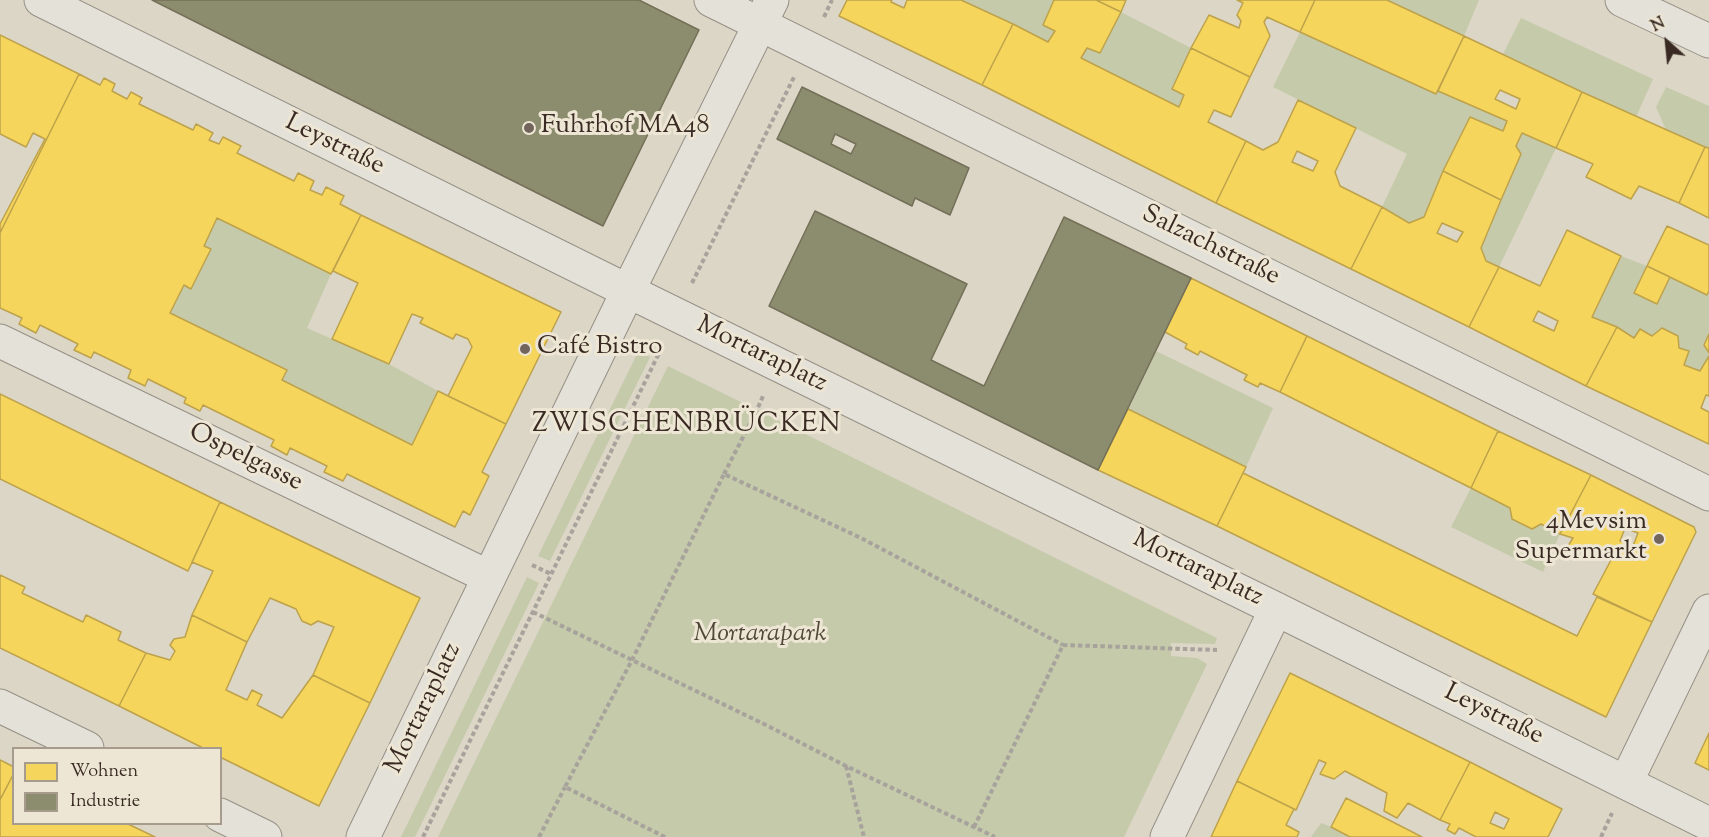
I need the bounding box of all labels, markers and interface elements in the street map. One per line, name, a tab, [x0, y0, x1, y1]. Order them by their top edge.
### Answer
north arrow	[1637, 12, 1697, 72]
text: N	[1648, 12, 1670, 39]
street label: Leystraße	[279, 109, 389, 183]
place label: Fuhrhof MA48	[541, 112, 709, 144]
marker: Fuhrhof MA48	[522, 121, 536, 135]
street label: Salzachstraße	[1136, 200, 1284, 294]
street label: Mortaraplatz	[691, 311, 831, 401]
place label: Café Bistro	[537, 333, 663, 365]
marker: Café Bistro	[518, 342, 532, 356]
district label: ZWISCHENBRÜCKEN	[532, 410, 842, 442]
street label: Ospelgasse	[183, 418, 307, 500]
place label: 4Mevsim Supermarkt	[1515, 508, 1647, 570]
street label: Mortaraplatz	[1127, 525, 1267, 615]
marker: 4Mevsim Supermarkt	[1652, 532, 1666, 546]
park label: Mortarapark	[694, 620, 826, 652]
street label: Mortaraplatz	[380, 639, 470, 779]
street label: Leystraße	[1438, 679, 1548, 753]
legend	[12, 747, 222, 825]
text: Wohnen	[70, 759, 138, 785]
text: Industrie	[70, 789, 140, 815]

